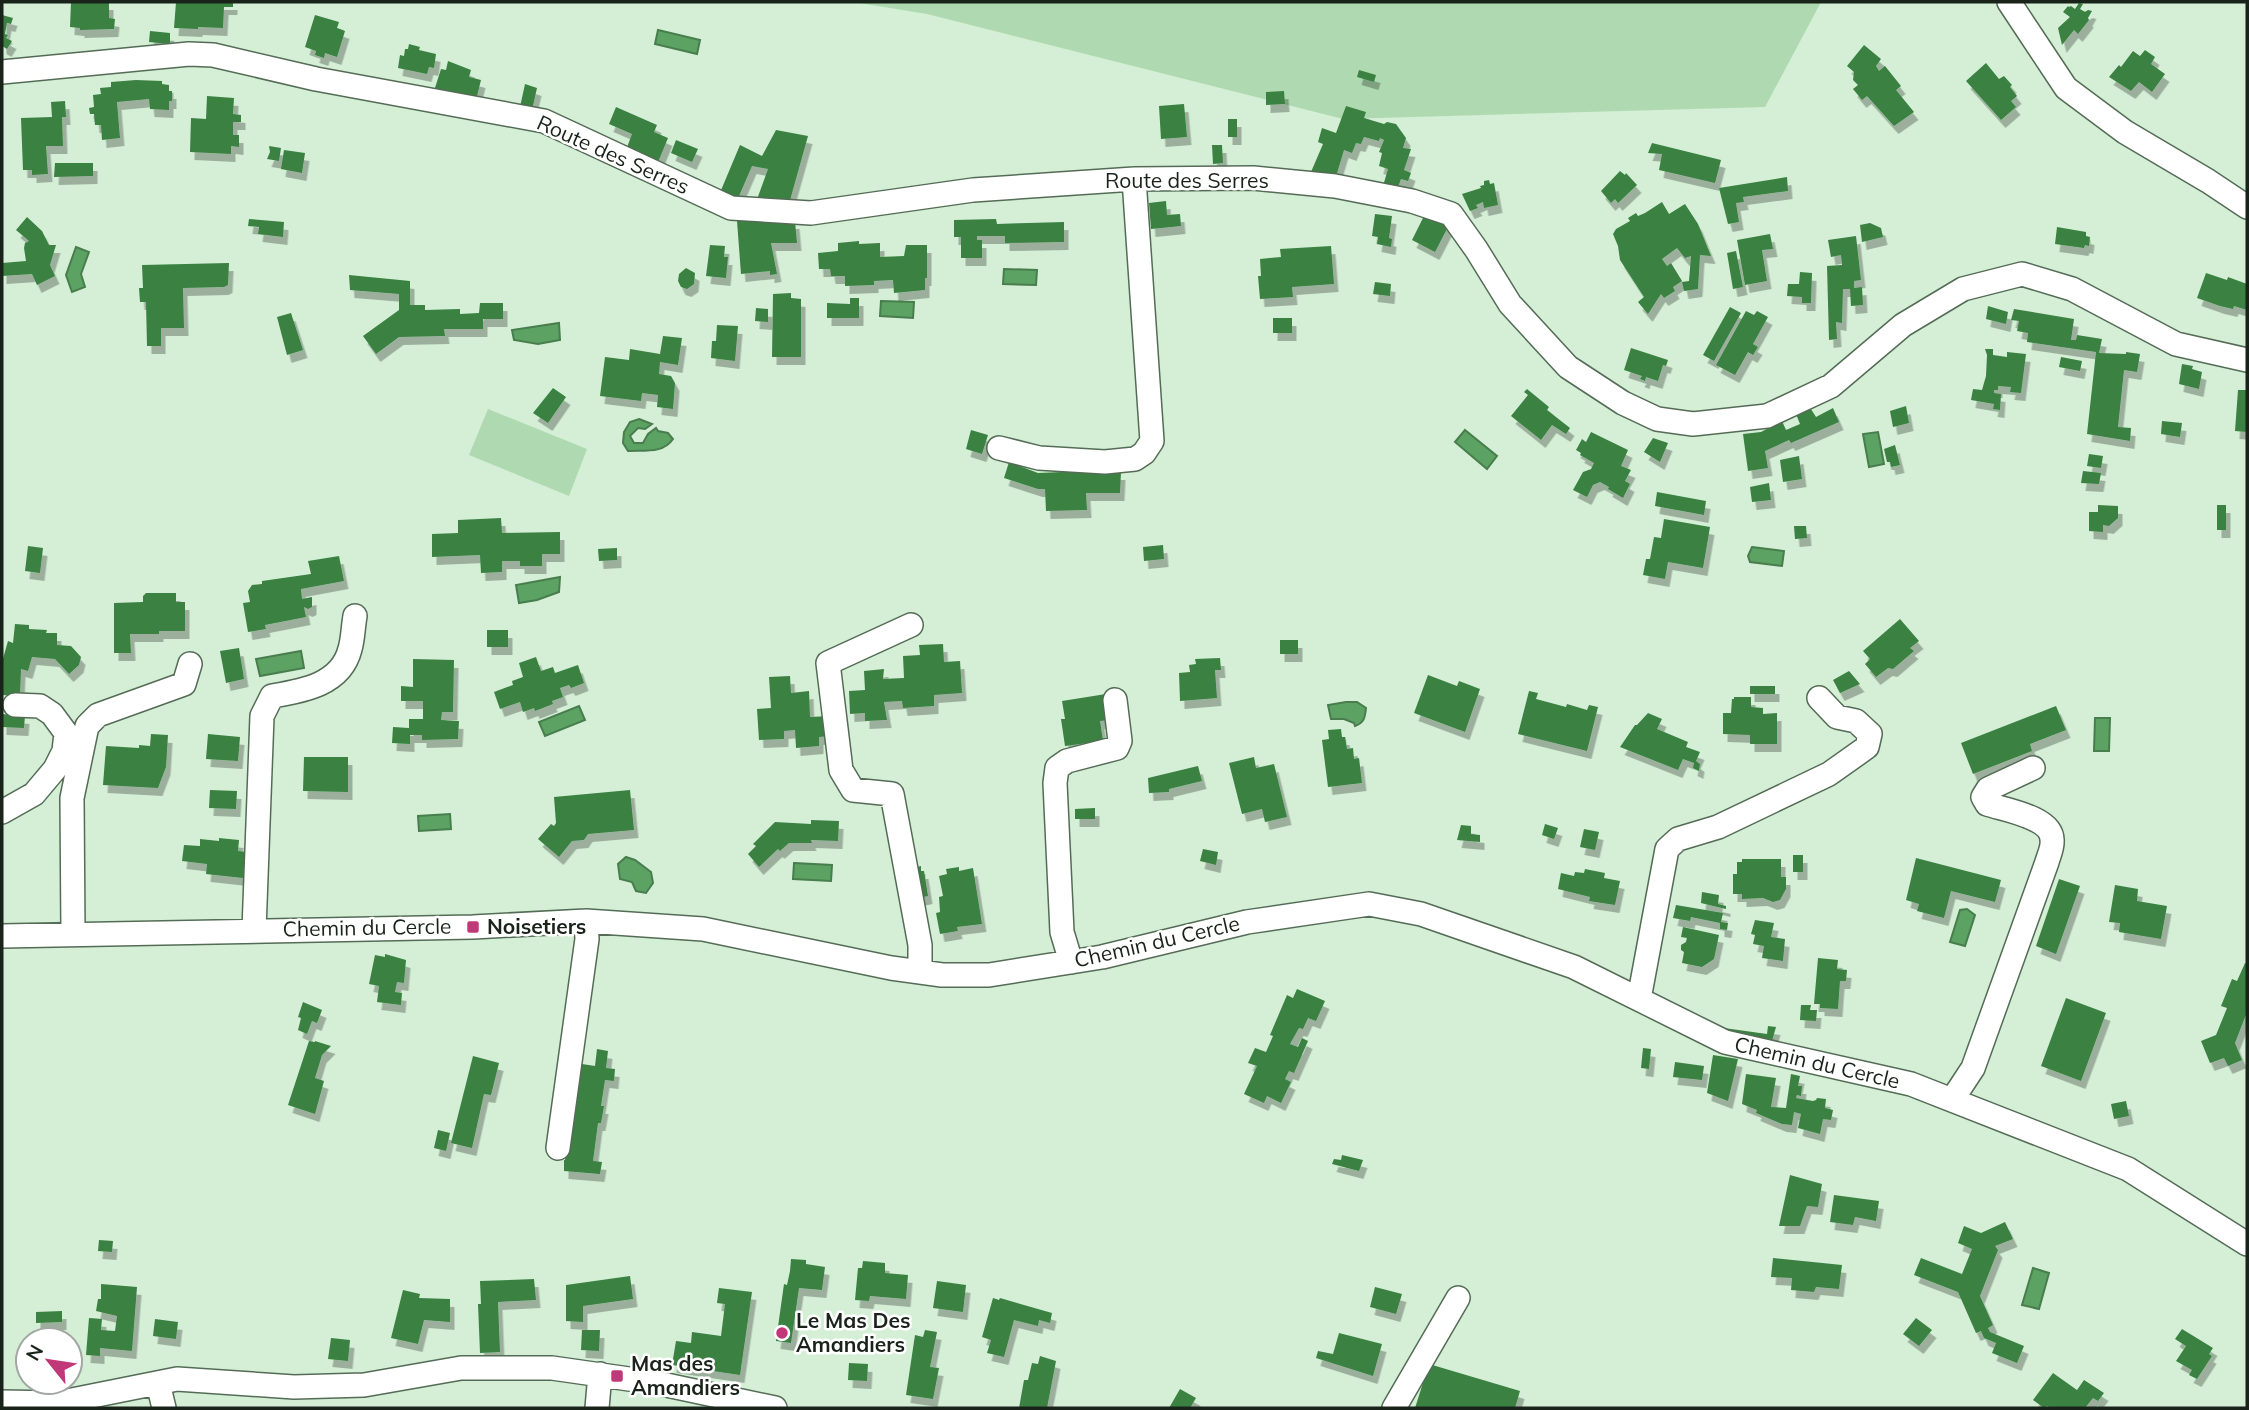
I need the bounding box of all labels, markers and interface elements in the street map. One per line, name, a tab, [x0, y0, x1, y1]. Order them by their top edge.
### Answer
street label: Route des Serres	[533, 109, 694, 199]
street label: Route des Serres	[1105, 167, 1269, 193]
street label: Chemin du Cercle	[1072, 909, 1242, 973]
street label: Chemin du Cercle	[282, 913, 452, 941]
place label: Noisetiers	[487, 913, 586, 939]
marker: Noisetiers	[465, 919, 481, 935]
street label: Chemin du Cercle	[1732, 1030, 1902, 1094]
place label: Le Mas Des Amandiers	[796, 1307, 911, 1357]
marker: Le Mas Des Amandiers	[774, 1325, 790, 1341]
north arrow	[14, 1326, 84, 1396]
text: N	[20, 1340, 48, 1365]
place label: Mas des Amandiers	[631, 1350, 740, 1400]
marker: Mas des Amandiers	[609, 1368, 625, 1384]

